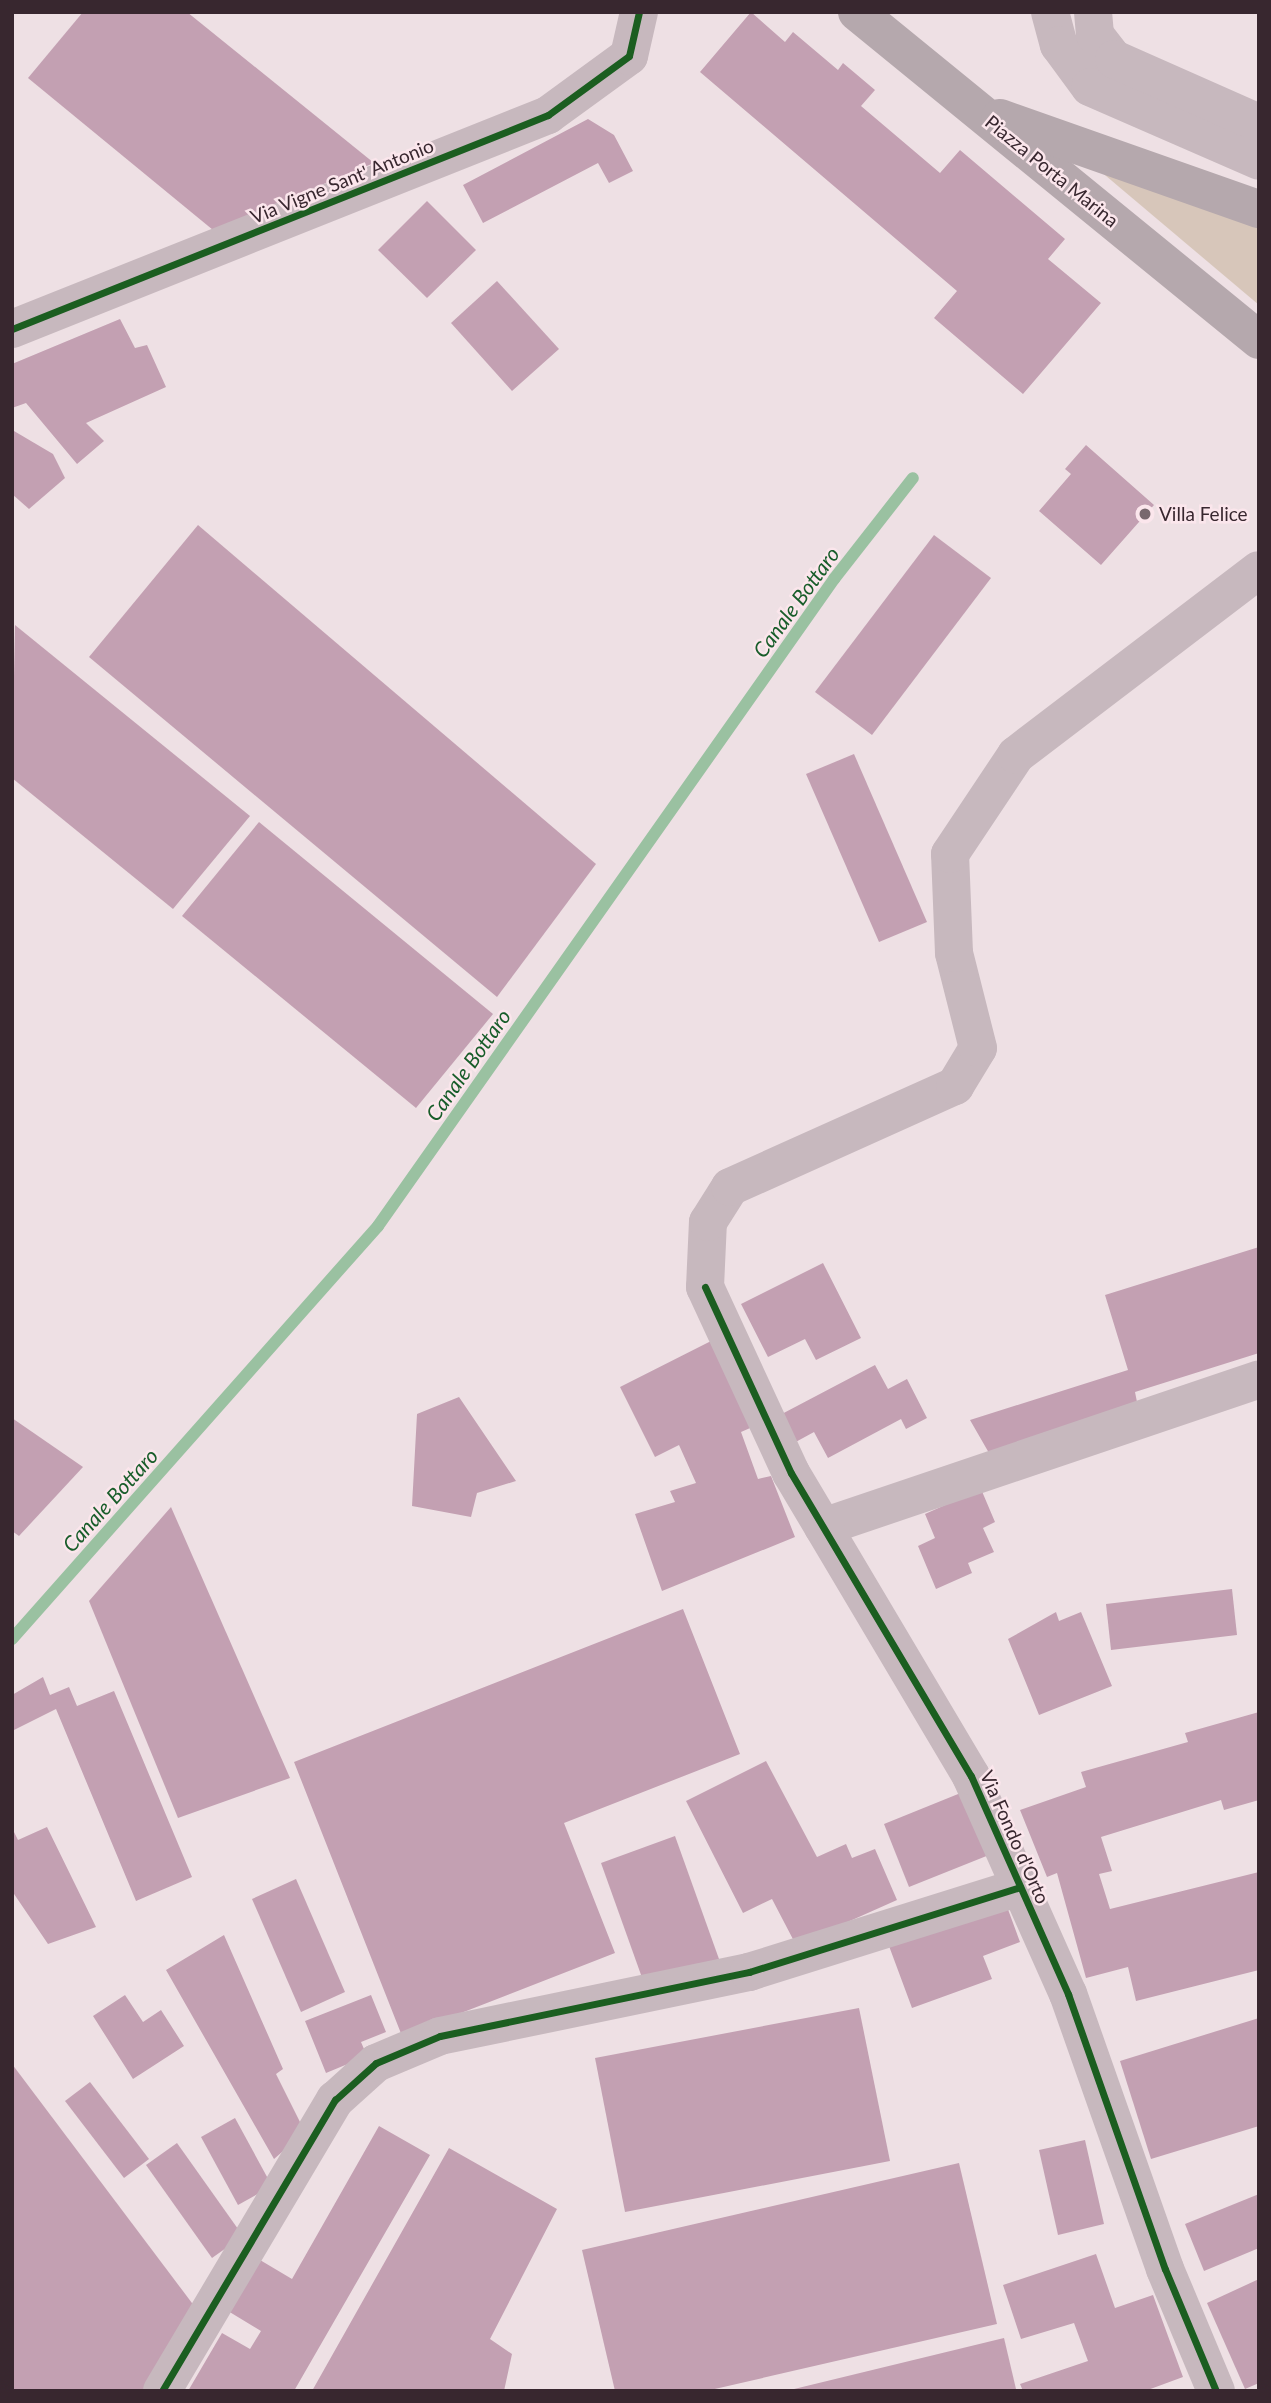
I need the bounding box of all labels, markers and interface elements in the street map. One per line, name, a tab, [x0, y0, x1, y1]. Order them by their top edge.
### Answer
street label: Piazza Porta Marina	[981, 110, 1123, 232]
street label: Via Vigne Sant' Antonio	[246, 134, 438, 228]
place label: Villa Felice	[1159, 503, 1248, 525]
marker: Villa Felice	[1137, 506, 1153, 522]
water label: Canale Bottaro	[747, 542, 845, 662]
water label: Canale Bottaro	[420, 1004, 516, 1126]
water label: Canale Bottaro	[57, 1443, 163, 1557]
street label: Via Fondo d'Orto	[975, 1767, 1055, 1907]

